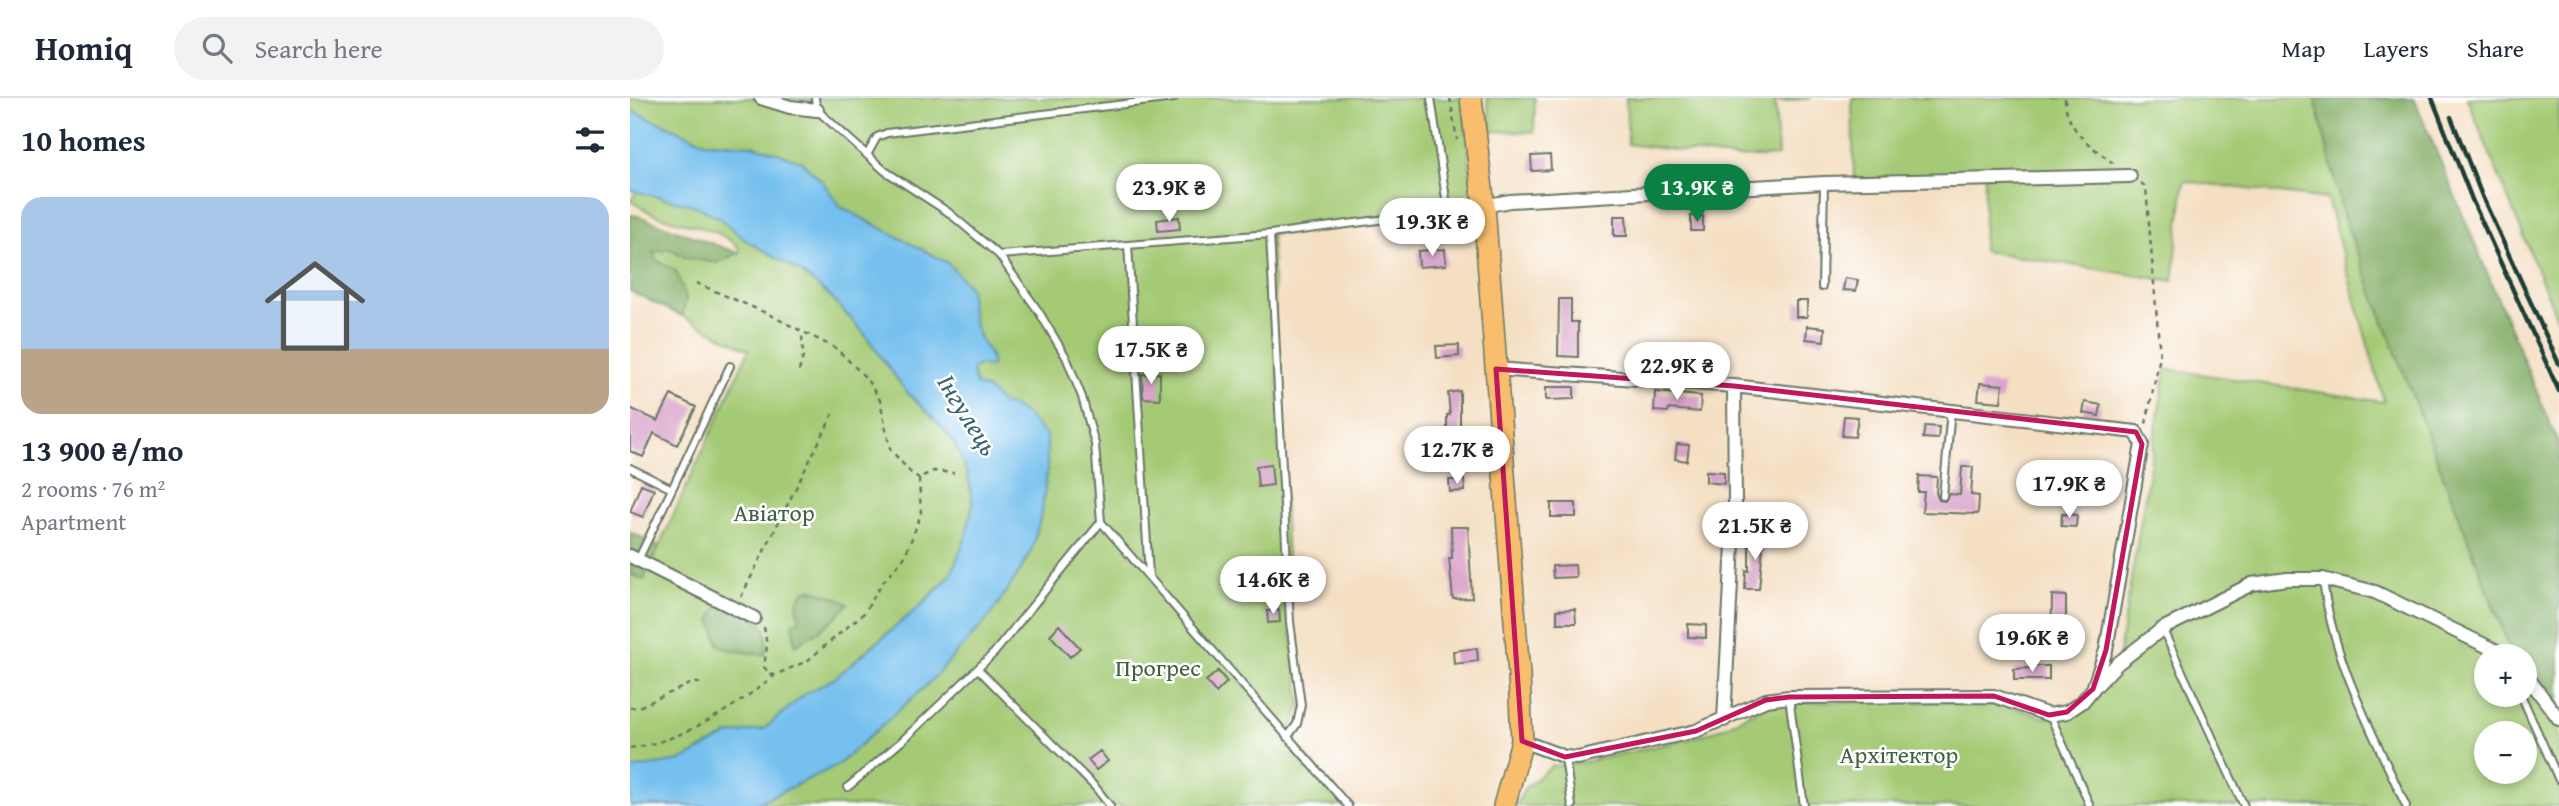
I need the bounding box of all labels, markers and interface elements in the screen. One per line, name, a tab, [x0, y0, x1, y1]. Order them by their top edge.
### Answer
search box	[174, 17, 664, 80]
text: Homiq	[35, 24, 132, 72]
icon: search	[198, 29, 236, 67]
text: Search here	[254, 29, 383, 68]
text: Map	[2282, 31, 2325, 66]
text: Layers	[2363, 31, 2429, 66]
text: Share	[2467, 31, 2524, 66]
text: 10 homes	[21, 118, 146, 162]
icon: filters	[571, 121, 609, 159]
pin: 23.9K ₴	[1104, 164, 1234, 224]
pin: 13.9K ₴	[1632, 164, 1762, 224]
text: 23.9K ₴	[1132, 170, 1206, 203]
text: 13.9K ₴	[1660, 170, 1734, 203]
pin: 19.3K ₴	[1367, 198, 1497, 258]
text: 19.3K ₴	[1395, 204, 1469, 237]
icon: home	[252, 243, 378, 369]
pin: 17.5K ₴	[1086, 327, 1216, 386]
text: 17.5K ₴	[1114, 332, 1188, 365]
pin: 22.9K ₴	[1612, 342, 1742, 402]
text: 22.9K ₴	[1640, 348, 1714, 381]
water label: Інгулець	[928, 366, 1009, 463]
pin: 12.7K ₴	[1392, 426, 1522, 486]
text: 13 900 ₴/mo	[21, 428, 184, 472]
text: 12.7K ₴	[1420, 432, 1494, 465]
pin: 17.9K ₴	[2004, 460, 2134, 520]
text: 17.9K ₴	[2032, 466, 2106, 499]
text: 2 rooms · 76 m²	[21, 472, 165, 505]
park label: Авіатор	[733, 495, 815, 530]
pin: 21.5K ₴	[1690, 503, 1820, 562]
text: Apartment	[21, 505, 126, 538]
text: 21.5K ₴	[1718, 508, 1792, 541]
pin: 14.6K ₴	[1208, 556, 1338, 616]
text: 14.6K ₴	[1236, 562, 1310, 595]
pin: 19.6K ₴	[1967, 614, 2097, 674]
text: 19.6K ₴	[1995, 620, 2069, 653]
map controls	[2474, 644, 2537, 784]
button: +	[2474, 644, 2537, 707]
park label: Прогрес	[1115, 650, 1201, 685]
button: −	[2474, 721, 2537, 784]
park label: Архітектор	[1840, 737, 1958, 772]

